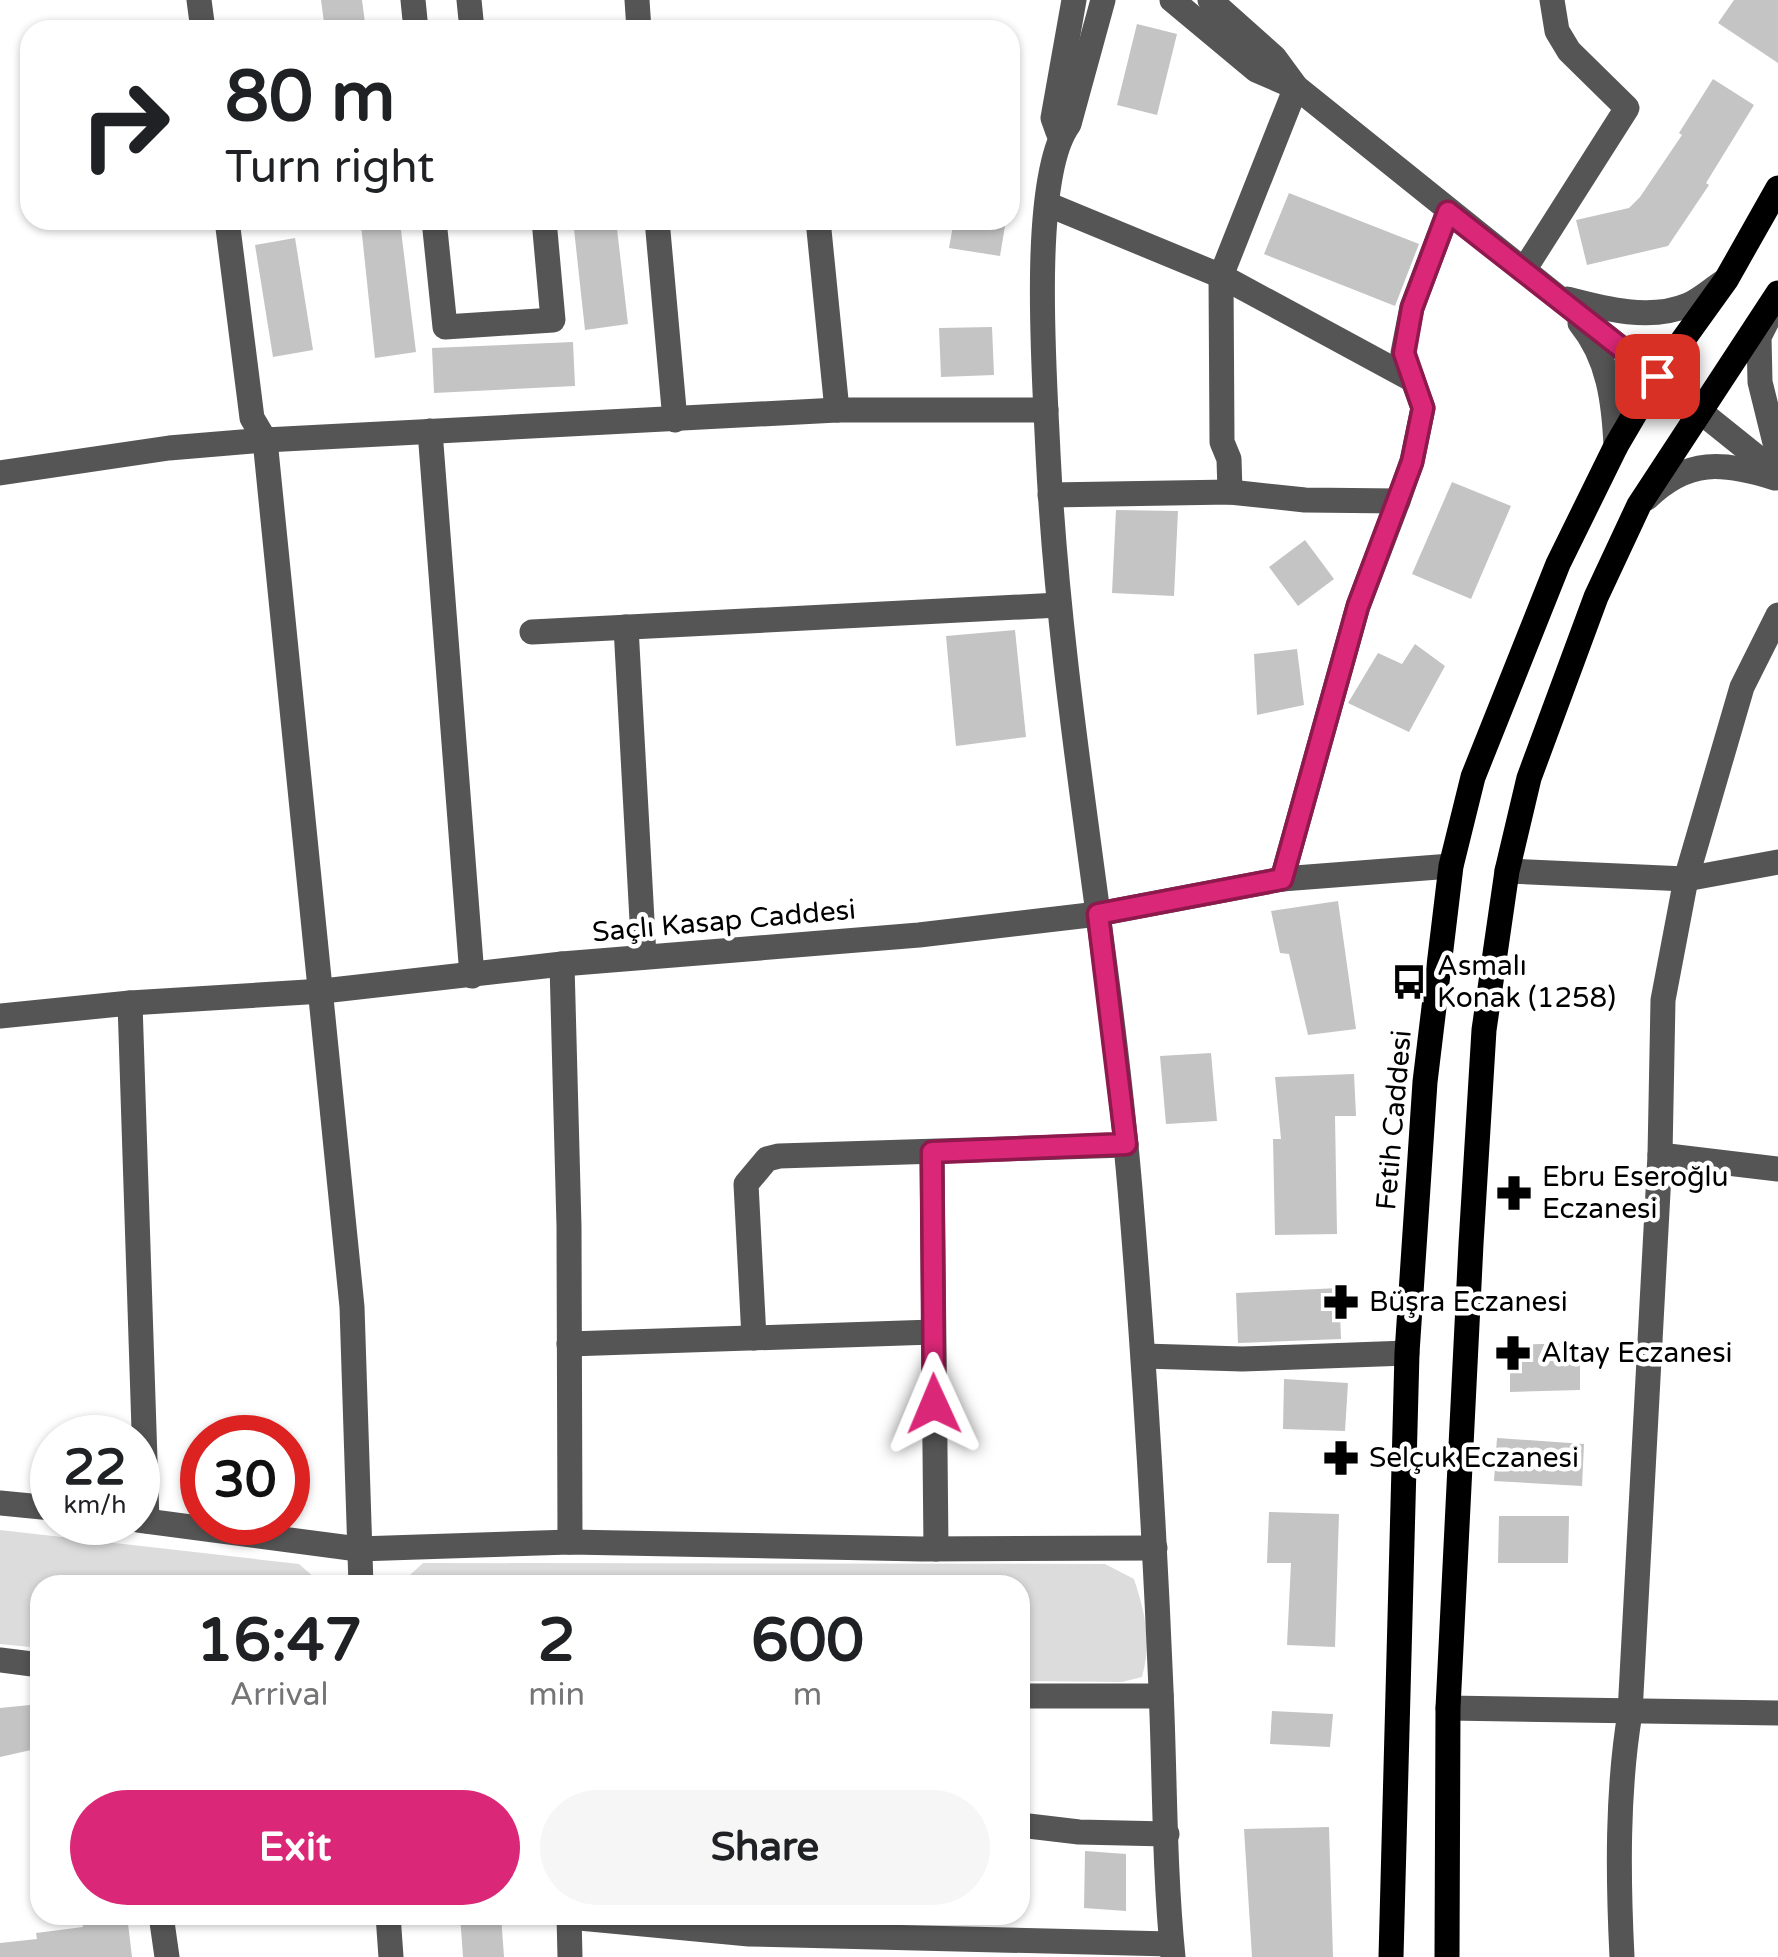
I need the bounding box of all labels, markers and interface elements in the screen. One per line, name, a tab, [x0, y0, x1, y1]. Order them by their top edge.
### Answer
text: 80 m	[225, 56, 395, 140]
icon: right	[60, 60, 190, 190]
text: Turn right	[225, 141, 434, 195]
pin	[1615, 334, 1700, 419]
icon: arrive	[1630, 349, 1685, 404]
street label: Saçlı Kasap Caddesi	[591, 893, 857, 949]
place label: Asmalı Konak (1258)	[1437, 949, 1616, 1015]
bus stop icon: Asmalı Konak (1258)	[1390, 963, 1428, 1001]
street label: Fetih Caddesi	[1369, 1029, 1419, 1211]
place label: Ebru Eseroğlu Eczanesi	[1542, 1160, 1729, 1226]
pharmacy icon: Ebru Eseroğlu Eczanesi	[1495, 1174, 1533, 1212]
pharmacy icon: Büşra Eczanesi	[1322, 1283, 1360, 1321]
place label: Büşra Eczanesi	[1369, 1285, 1568, 1319]
pharmacy icon: Altay Eczanesi	[1494, 1334, 1532, 1372]
place label: Altay Eczanesi	[1541, 1336, 1733, 1370]
position arrow	[882, 1352, 986, 1456]
speed limit sign: 30	[180, 1415, 310, 1545]
text: 22	[64, 1438, 126, 1498]
pharmacy icon: Selçuk Eczanesi	[1322, 1439, 1360, 1477]
place label: Selçuk Eczanesi	[1369, 1441, 1579, 1475]
text: km/h	[64, 1490, 126, 1520]
text: 16:47	[196, 1605, 362, 1677]
text: 2	[538, 1605, 575, 1677]
text: 600	[751, 1605, 864, 1677]
text: Arrival	[230, 1676, 329, 1714]
text: min	[528, 1676, 585, 1714]
text: m	[793, 1676, 822, 1714]
button: Exit	[70, 1790, 520, 1905]
button: Share	[540, 1790, 990, 1905]

